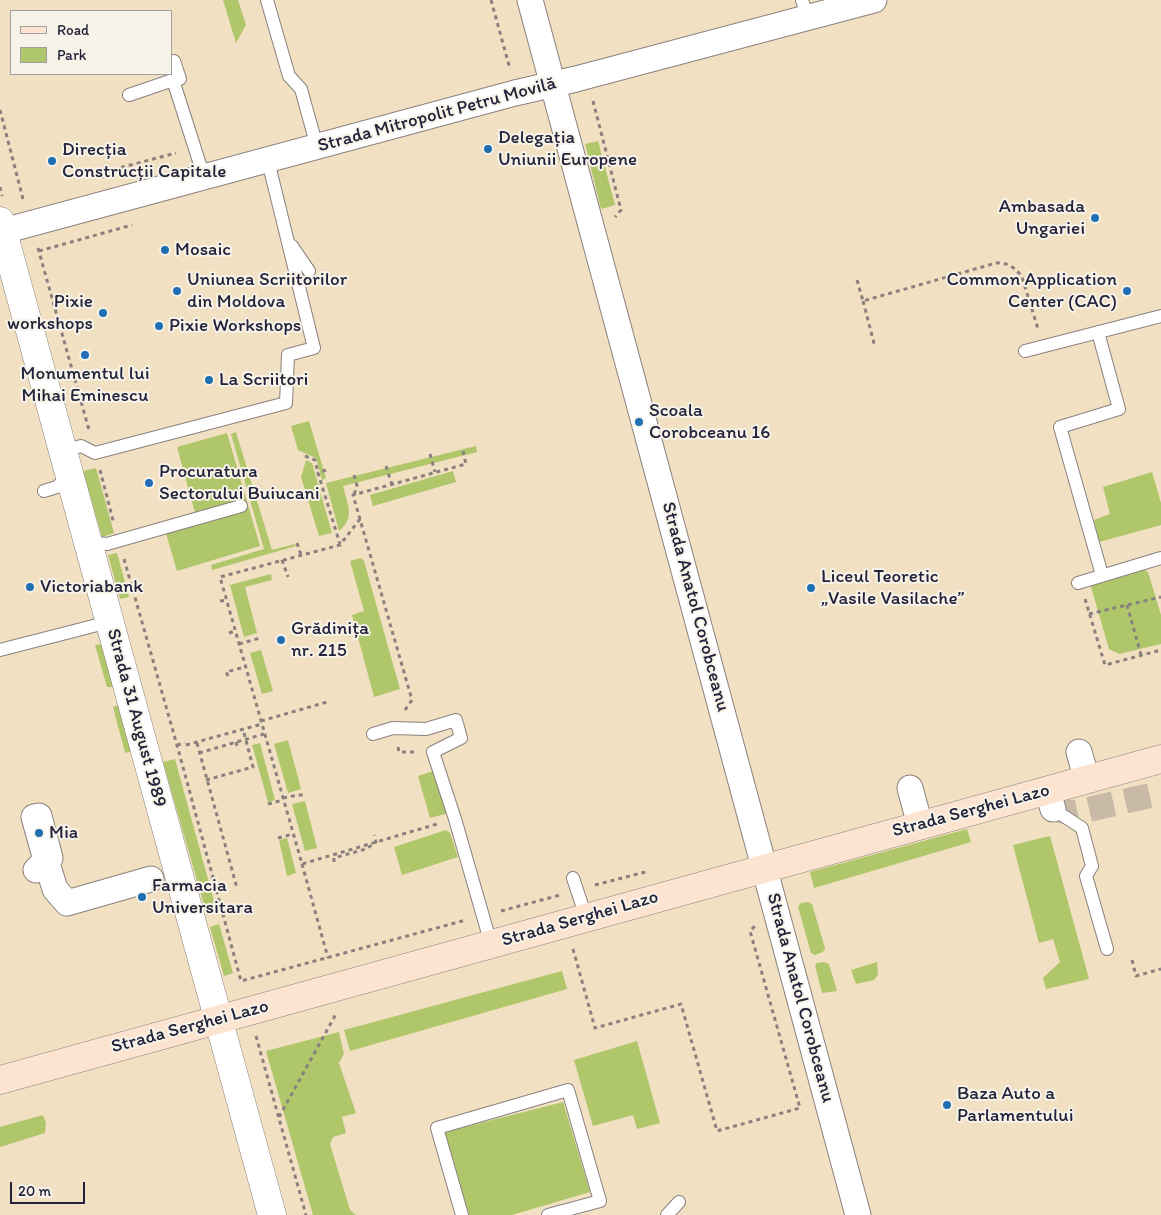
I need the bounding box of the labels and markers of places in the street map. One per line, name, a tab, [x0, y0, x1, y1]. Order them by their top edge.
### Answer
place label: Delegația Uniunii Europene	[498, 127, 637, 171]
place label: Direcția Construcții Capitale	[62, 139, 226, 183]
marker: Delegația Uniunii Europene	[482, 143, 494, 155]
marker: Direcția Construcții Capitale	[46, 155, 58, 167]
place label: Ambasada Ungariei	[999, 196, 1085, 240]
marker: Ambasada Ungariei	[1089, 212, 1101, 224]
place label: Mosaic	[175, 239, 231, 261]
marker: Mosaic	[159, 244, 171, 256]
place label: Uniunea Scriitorilor din Moldova	[187, 269, 347, 313]
place label: Common Application Center (CAC)	[947, 269, 1117, 313]
marker: Uniunea Scriitorilor din Moldova	[171, 285, 183, 297]
marker: Common Application Center (CAC)	[1121, 285, 1133, 297]
place label: Pixie workshops	[7, 291, 93, 335]
marker: Pixie workshops	[97, 307, 109, 319]
place label: Pixie Workshops	[169, 315, 301, 337]
marker: Pixie Workshops	[153, 320, 165, 332]
marker: Monumentul lui Mihai Eminescu	[79, 349, 91, 361]
place label: Monumentul lui Mihai Eminescu	[20, 363, 150, 407]
place label: La Scriitori	[219, 369, 308, 391]
marker: La Scriitori	[203, 374, 215, 386]
place label: Scoala Corobceanu 16	[649, 400, 770, 444]
marker: Scoala Corobceanu 16	[633, 416, 645, 428]
place label: Procuratura Sectorului Buiucani	[159, 461, 320, 505]
marker: Procuratura Sectorului Buiucani	[143, 477, 155, 489]
place label: Liceul Teoretic „Vasile Vasilache”	[821, 566, 964, 610]
place label: Victoriabank	[40, 576, 143, 598]
marker: Victoriabank	[24, 581, 36, 593]
marker: Liceul Teoretic „Vasile Vasilache”	[805, 582, 817, 594]
place label: Grădinița nr. 215	[291, 618, 369, 662]
marker: Grădinița nr. 215	[275, 634, 287, 646]
place label: Mia	[49, 822, 78, 844]
marker: Mia	[33, 827, 45, 839]
place label: Farmacia Universitara	[152, 875, 253, 919]
marker: Farmacia Universitara	[136, 891, 148, 903]
place label: Baza Auto a Parlamentului	[957, 1083, 1073, 1127]
marker: Baza Auto a Parlamentului	[941, 1099, 953, 1111]

